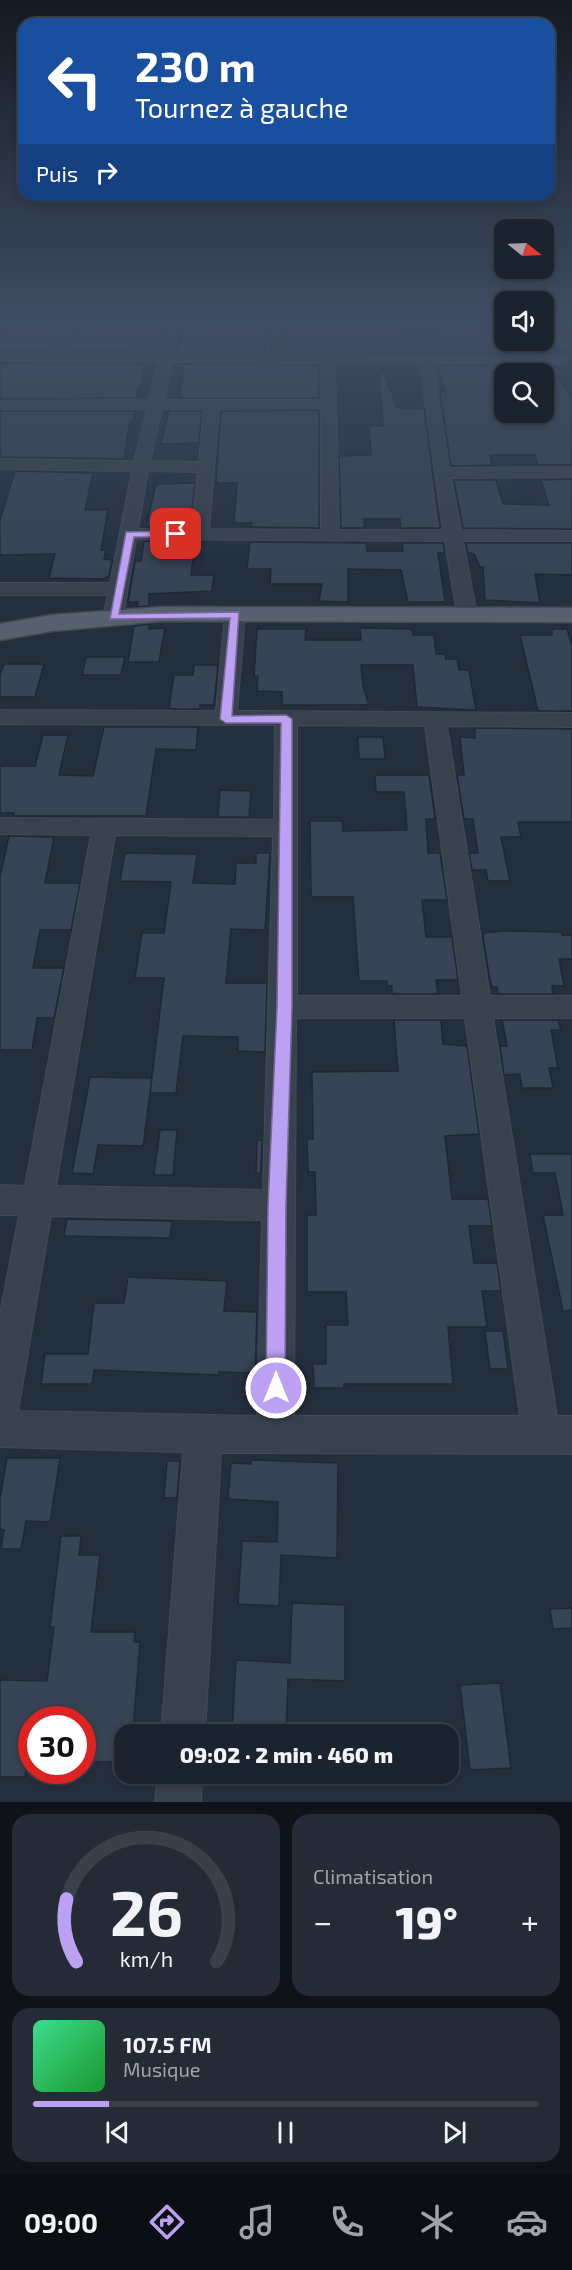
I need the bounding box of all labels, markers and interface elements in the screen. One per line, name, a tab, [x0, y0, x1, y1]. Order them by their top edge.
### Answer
text: 230 m	[135, 40, 256, 90]
icon: left	[36, 42, 114, 120]
text: Tournez à gauche	[135, 91, 349, 123]
icon: right	[90, 156, 123, 189]
text: Puis	[36, 160, 78, 186]
north arrow	[494, 219, 554, 279]
map controls	[494, 219, 554, 423]
button: sound	[494, 291, 554, 351]
button: search	[494, 363, 554, 423]
pin	[150, 508, 201, 559]
icon: arrive	[159, 517, 192, 550]
position arrow	[244, 1356, 308, 1420]
speed limit sign: 30	[18, 1706, 96, 1784]
text: 09:02 · 2 min · 460 m	[180, 1741, 393, 1767]
text: Climatisation	[313, 1864, 433, 1888]
text: 26	[109, 1874, 183, 1949]
text: 19°	[395, 1894, 458, 1948]
text: −	[313, 1901, 332, 1941]
text: +	[521, 1901, 539, 1941]
text: km/h	[119, 1946, 173, 1971]
text: 107.5 FM	[123, 2031, 212, 2057]
text: Musique	[123, 2057, 201, 2081]
icon: previous	[101, 2116, 134, 2149]
icon: pause	[269, 2116, 302, 2149]
icon: next	[438, 2116, 471, 2149]
icon: directions	[146, 2201, 188, 2243]
icon: music	[236, 2201, 278, 2243]
icon: phone	[326, 2201, 368, 2243]
icon: climate	[416, 2201, 458, 2243]
icon: car	[506, 2201, 548, 2243]
text: 09:00	[24, 2206, 98, 2238]

